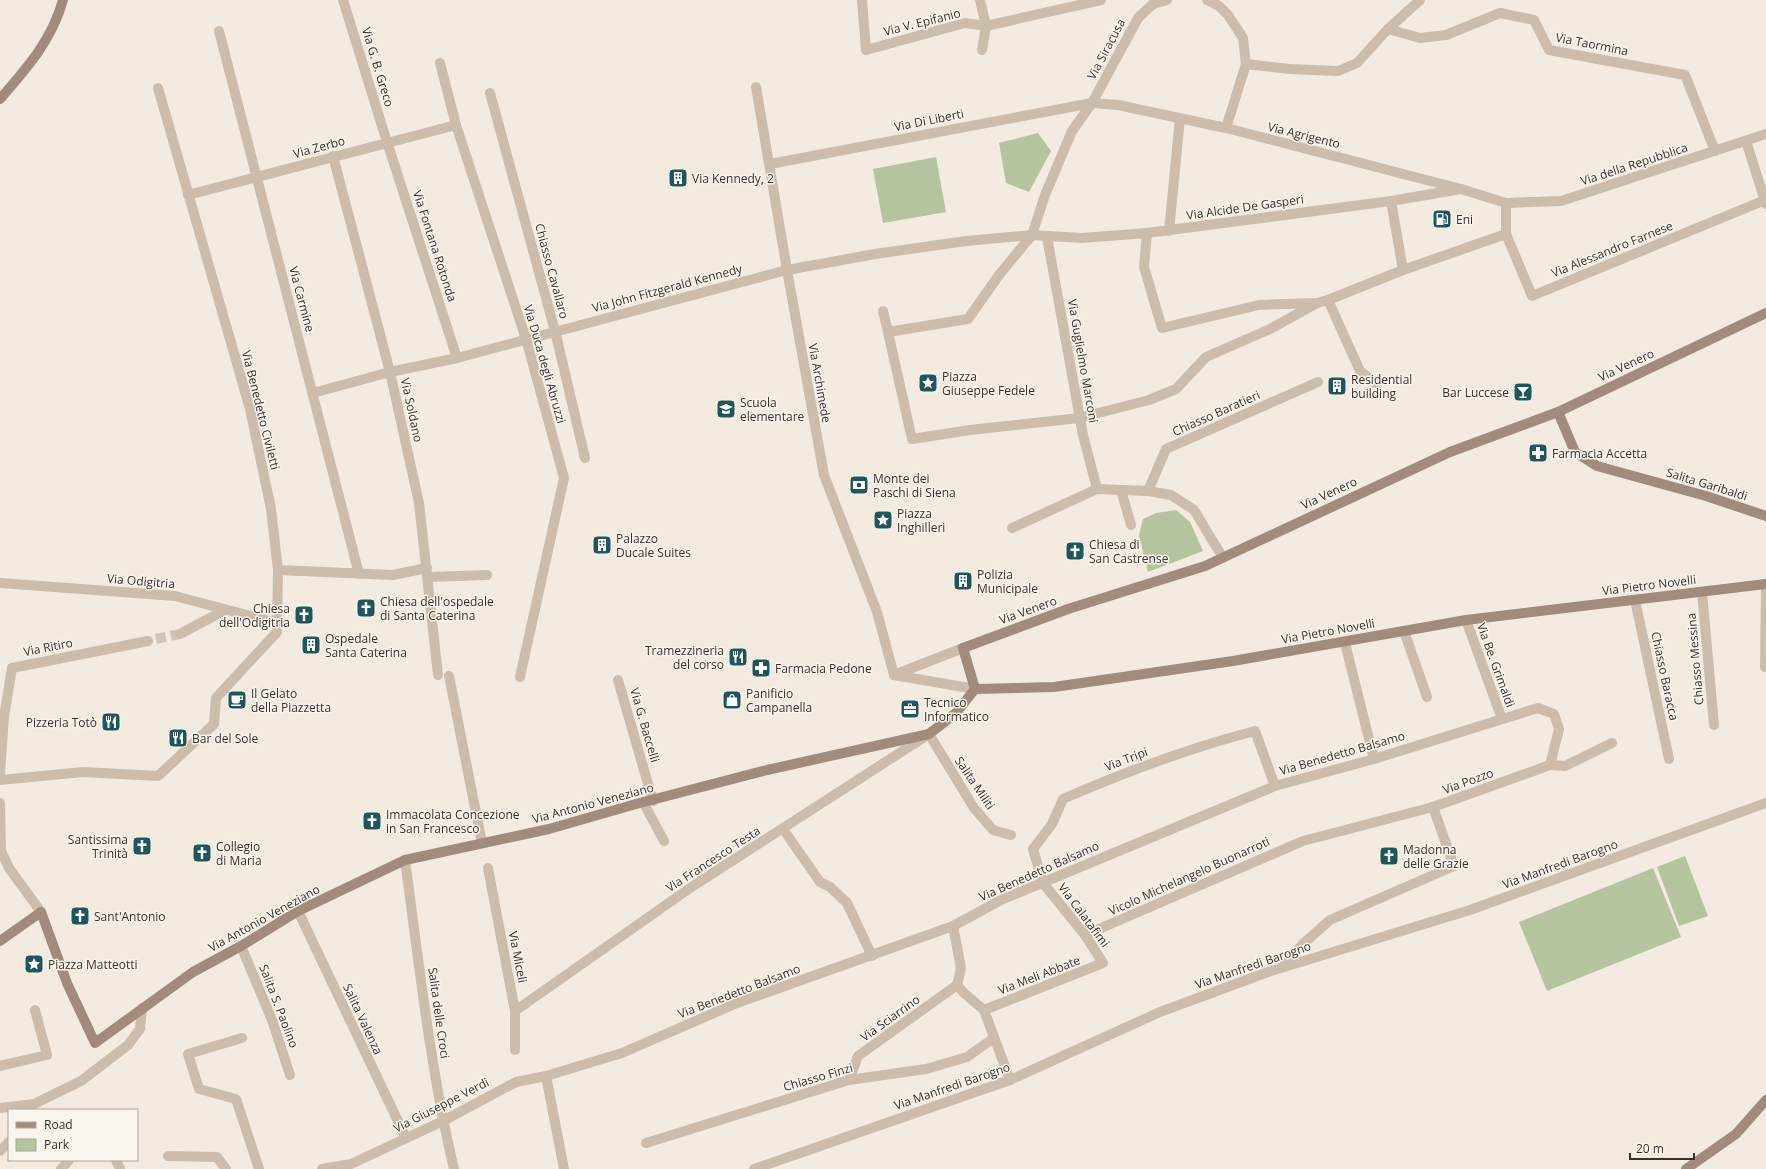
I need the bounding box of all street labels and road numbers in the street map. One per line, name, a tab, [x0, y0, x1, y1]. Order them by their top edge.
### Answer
street label: Via V. Epifanio	[882, 4, 962, 40]
street label: Via Siracusa	[1083, 16, 1129, 82]
street label: Via G. B. Greco	[358, 25, 398, 109]
street label: Via Taormina	[1554, 29, 1630, 59]
street label: Via Di Liberti	[893, 105, 965, 135]
street label: Via Agrigento	[1266, 118, 1342, 152]
street label: Via Zerbo	[291, 132, 347, 162]
street label: Via della Repubblica	[1578, 139, 1690, 189]
street label: Via Fontana Rotonda	[409, 188, 461, 304]
street label: Via Alcide De Gasperi	[1185, 190, 1305, 224]
street label: Via Alessandro Farnese	[1549, 217, 1676, 281]
street label: Chiasso Cavallaro	[531, 221, 573, 321]
street label: Via John Fitzgerald Kennedy	[590, 260, 745, 316]
street label: Via Carmine	[285, 264, 319, 334]
street label: Via Guglielmo Marconi	[1064, 298, 1102, 424]
street label: Via Duca degli Abruzzi	[520, 303, 570, 425]
street label: Via Archimede	[805, 342, 835, 424]
street label: Via Venero	[1595, 345, 1657, 385]
street label: Via Benedetto Civiletti	[238, 349, 284, 471]
street label: Via Soldano	[397, 376, 427, 444]
street label: Chiasso Baratieri	[1169, 386, 1263, 440]
street label: Salita Garibaldi	[1664, 464, 1750, 504]
street label: Via Venero	[1298, 473, 1360, 513]
street label: Via Odigitria	[106, 570, 176, 592]
street label: Via Pietro Novelli	[1601, 571, 1697, 599]
street label: Via Venero	[997, 592, 1059, 628]
street label: Chiasso Messina	[1683, 612, 1707, 706]
street label: Via Pietro Novelli	[1280, 614, 1376, 648]
street label: Via Be. Grimaldi	[1473, 620, 1519, 710]
street label: Chiasso Baracca	[1647, 630, 1683, 722]
street label: Via Ritiro	[22, 634, 74, 660]
street label: Via G. Baccelli	[626, 686, 664, 764]
street label: Via Benedetto Balsamo	[1277, 727, 1407, 779]
street label: Via Tripi	[1102, 743, 1150, 775]
street label: Salita Militi	[951, 753, 999, 813]
street label: Via Pozzo	[1440, 764, 1496, 798]
street label: Via Antonio Veneziano	[530, 779, 656, 827]
street label: Via Francesco Testa	[662, 822, 764, 896]
street label: Vicolo Michelangelo Buonarroti	[1106, 833, 1272, 919]
street label: Via Manfredi Barogno	[1500, 835, 1620, 893]
street label: Via Benedetto Balsamo	[976, 837, 1102, 905]
street label: Via Antonio Veneziano	[205, 880, 323, 956]
street label: Via Calatafimi	[1054, 880, 1114, 950]
street label: Via Miceli	[505, 930, 531, 984]
street label: Via Manfredi Barogno	[1193, 937, 1313, 993]
street label: Via Meli Abbate	[996, 951, 1083, 998]
street label: Via Benedetto Balsamo	[675, 960, 803, 1022]
street label: Salita S. Paolino	[255, 962, 303, 1050]
street label: Salita delle Croci	[424, 966, 454, 1060]
street label: Salita Valenza	[339, 981, 387, 1057]
street label: Via Sciarrino	[857, 991, 923, 1045]
street label: Via Manfredi Barogno	[892, 1058, 1012, 1114]
street label: Chiasso Finzi	[781, 1059, 855, 1095]
street label: Via Giuseppe Verdi	[390, 1074, 492, 1136]

